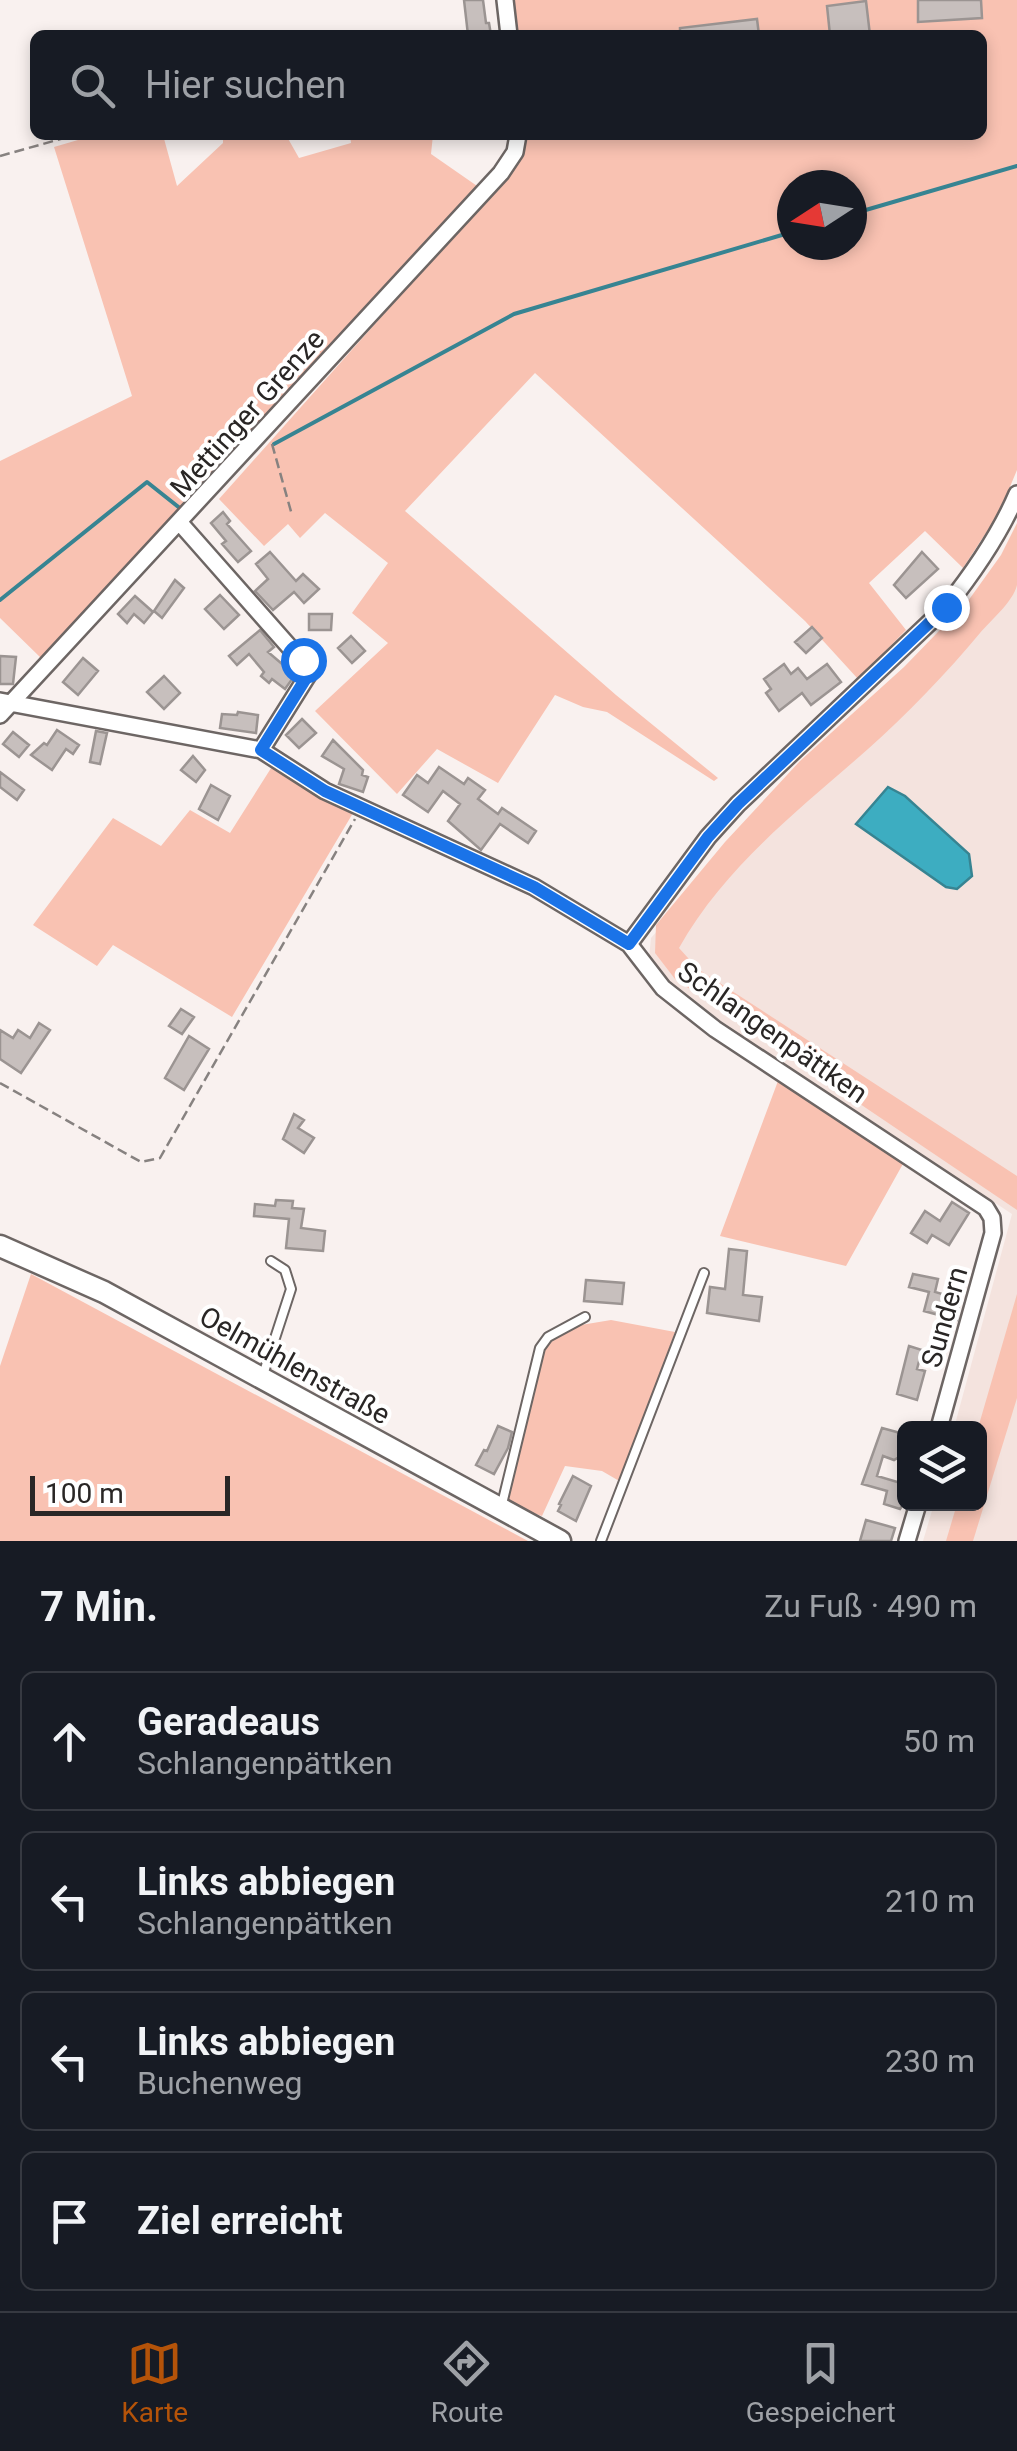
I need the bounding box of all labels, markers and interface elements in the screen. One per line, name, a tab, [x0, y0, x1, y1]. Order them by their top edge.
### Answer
search box	[30, 30, 987, 140]
icon: search	[65, 58, 120, 113]
text: Hier suchen	[145, 63, 346, 107]
north arrow	[777, 170, 867, 260]
street label: Mettinger Grenze	[164, 323, 331, 504]
route end	[924, 585, 970, 631]
route start	[281, 638, 327, 684]
street label: Schlangenpättken	[672, 955, 874, 1110]
street label: Sundern	[914, 1263, 975, 1371]
street label: Oelmühlenstraße	[194, 1299, 396, 1431]
map controls	[897, 1421, 987, 1511]
button: layers	[897, 1421, 987, 1511]
scale bar	[30, 1471, 230, 1516]
text: 100 m	[45, 1477, 124, 1510]
text: 7 Min.	[40, 1582, 158, 1631]
text: Zu Fuß · 490 m	[764, 1587, 977, 1625]
text: Geradeaus	[137, 1700, 320, 1744]
icon: ahead	[42, 1714, 97, 1769]
text: 50 m	[903, 1722, 975, 1760]
text: Schlangenpättken	[137, 1744, 393, 1782]
text: Links abbiegen	[137, 1860, 395, 1904]
icon: left	[42, 1874, 97, 1929]
text: 210 m	[885, 1882, 975, 1920]
text: Schlangenpättken	[137, 1904, 393, 1942]
text: Links abbiegen	[137, 2020, 395, 2064]
icon: left	[42, 2034, 97, 2089]
text: 230 m	[885, 2042, 975, 2080]
text: Buchenweg	[137, 2064, 303, 2102]
icon: arrive	[42, 2194, 97, 2249]
text: Ziel erreicht	[137, 2199, 343, 2243]
tab: Karte	[121, 2336, 188, 2429]
tab: Route	[431, 2336, 503, 2429]
tab: Gespeichert	[746, 2336, 896, 2429]

